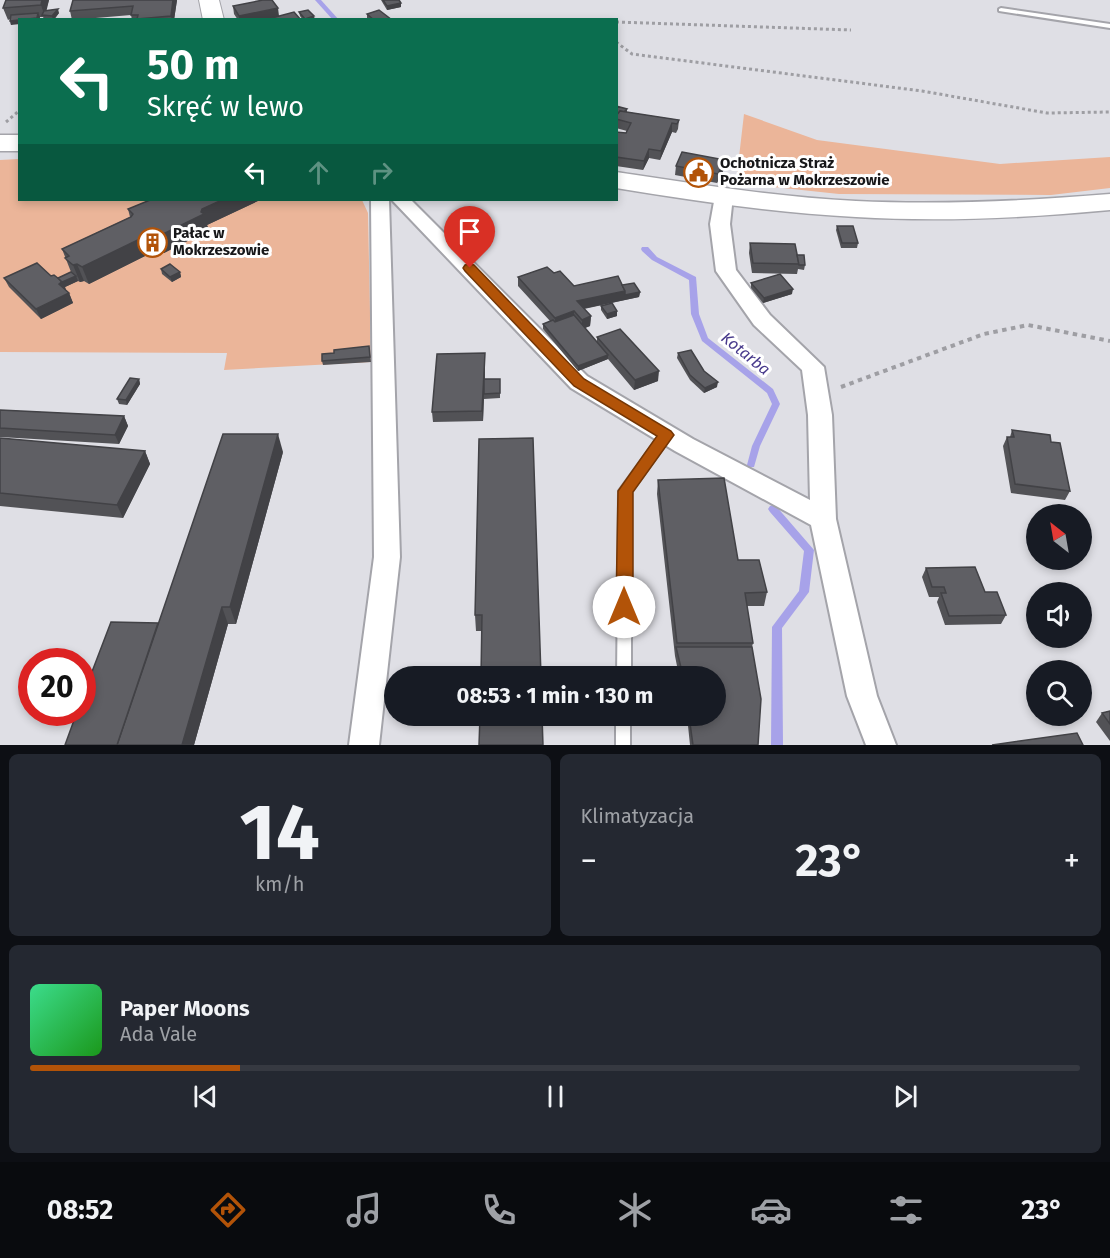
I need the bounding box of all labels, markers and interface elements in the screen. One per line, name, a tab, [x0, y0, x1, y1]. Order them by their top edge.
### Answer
text: 50 m	[147, 40, 240, 90]
icon: left	[48, 42, 126, 120]
text: Skręć w lewo	[147, 91, 304, 123]
place label: Ochotnicza Straż Pożarna w Mokrzeszowie	[720, 154, 890, 189]
icon: left	[239, 156, 272, 189]
icon: ahead	[302, 156, 335, 189]
icon: right	[365, 156, 398, 189]
public building icon: Ochotnicza Straż Pożarna w Mokrzeszowie	[683, 156, 715, 188]
pin	[444, 206, 495, 268]
icon: arrive	[453, 215, 486, 248]
place label: Pałac w Mokrzeszowie	[173, 224, 269, 259]
building icon: Pałac w Mokrzeszowie	[136, 226, 168, 258]
water label: Kotarba	[717, 328, 774, 379]
north arrow	[1026, 504, 1092, 570]
map controls	[1026, 504, 1092, 726]
position arrow	[592, 575, 656, 639]
button: sound	[1026, 582, 1092, 648]
speed limit sign: 20	[18, 648, 96, 726]
button: search	[1026, 660, 1092, 726]
text: 08:53 · 1 min · 130 m	[457, 682, 653, 709]
text: 14	[240, 786, 320, 880]
text: Klimatyzacja	[581, 804, 694, 828]
text: 23°	[795, 834, 865, 888]
text: −	[581, 841, 597, 881]
text: +	[1064, 841, 1080, 881]
text: km/h	[255, 872, 305, 896]
text: Paper Moons	[120, 995, 250, 1022]
text: Ada Vale	[120, 1022, 197, 1046]
icon: previous	[189, 1080, 222, 1113]
icon: pause	[539, 1080, 572, 1113]
icon: next	[889, 1080, 922, 1113]
icon: directions	[207, 1189, 249, 1231]
icon: music	[343, 1189, 385, 1231]
icon: phone	[478, 1189, 520, 1231]
icon: climate	[614, 1189, 656, 1231]
icon: car	[750, 1189, 792, 1231]
icon: filters	[885, 1189, 927, 1231]
text: 08:52	[47, 1194, 113, 1226]
text: 23°	[1021, 1194, 1063, 1226]

